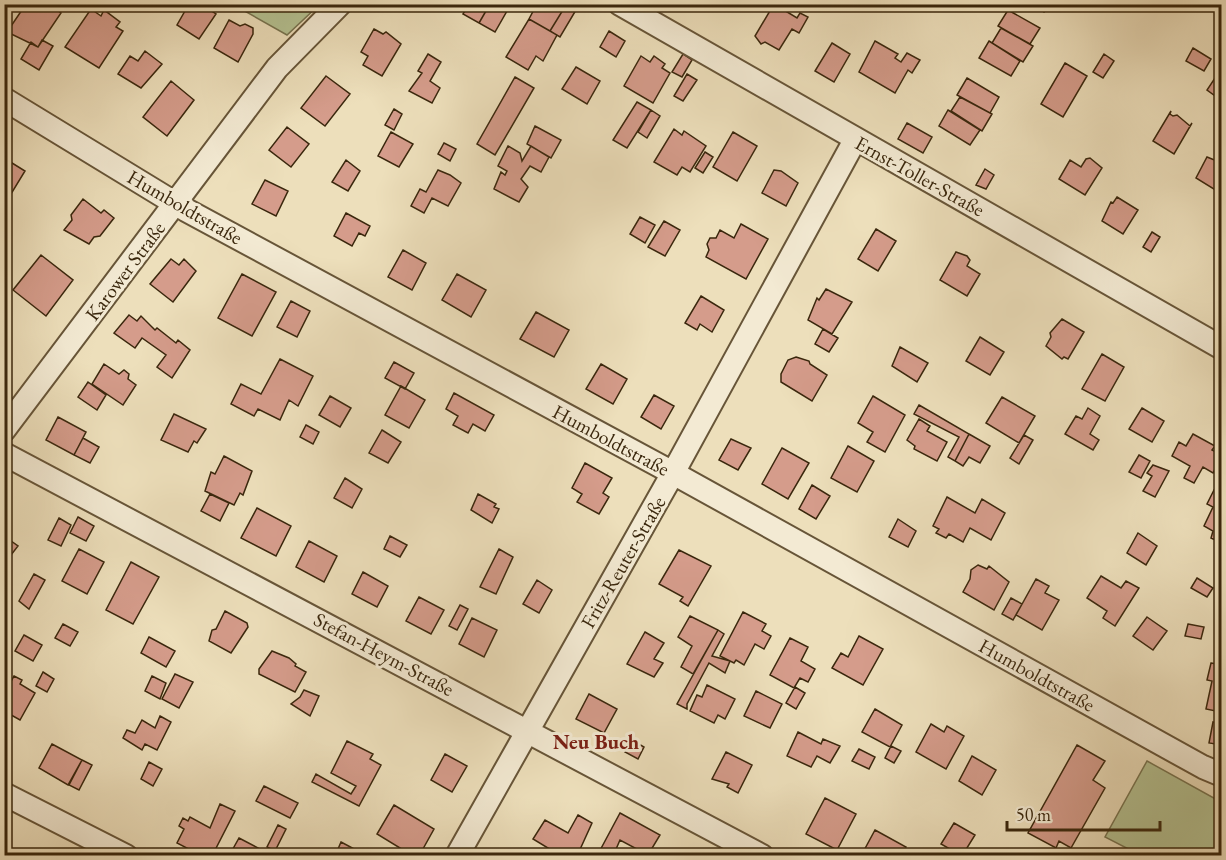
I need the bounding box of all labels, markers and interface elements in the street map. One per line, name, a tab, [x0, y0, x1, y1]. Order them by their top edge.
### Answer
street label: Ernst-Toller-Straße	[851, 130, 990, 222]
street label: Humboldtstraße	[123, 164, 247, 251]
street label: Karower Straße	[79, 216, 171, 326]
street label: Humboldtstraße	[548, 398, 674, 482]
street label: Fritz-Reuter-Straße	[575, 491, 671, 633]
street label: Stefan-Heym-Straße	[309, 606, 459, 702]
street label: Humboldtstraße	[974, 632, 1100, 718]
district label: Neu Buch	[553, 728, 640, 755]
scale bar	[1007, 794, 1160, 832]
text: 50 m	[1016, 803, 1051, 826]

